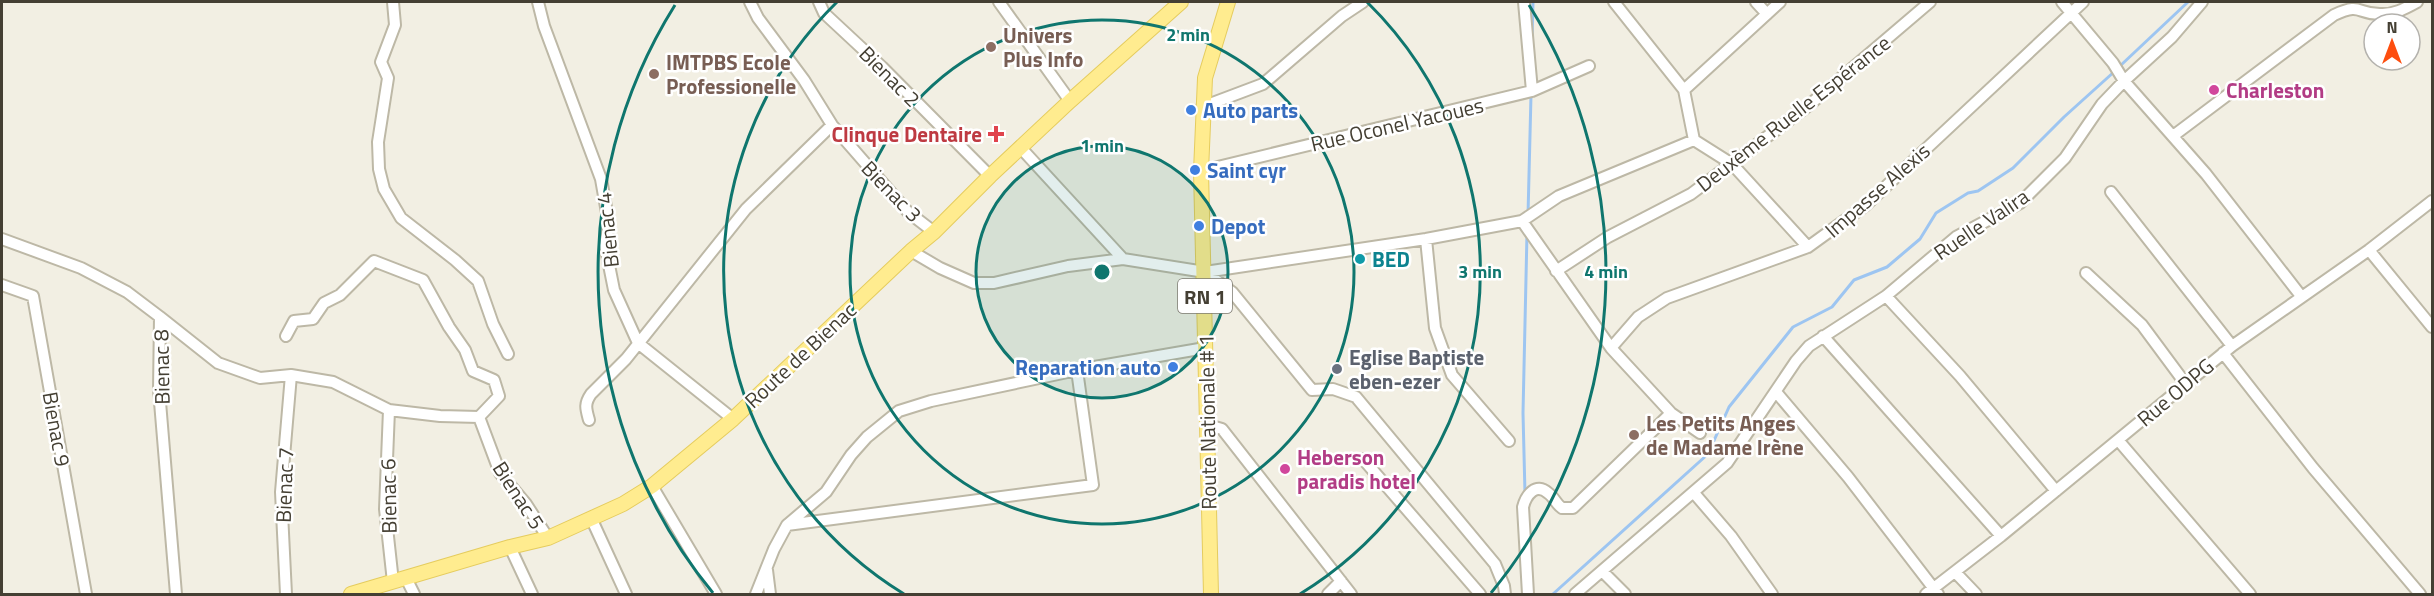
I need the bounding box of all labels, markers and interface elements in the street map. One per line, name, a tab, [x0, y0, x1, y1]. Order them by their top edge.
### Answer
north arrow	[2362, 12, 2422, 72]
text: N	[2386, 15, 2398, 39]
place label: Univers Plus Info	[1003, 19, 1083, 75]
text: 2 min	[1166, 21, 1210, 48]
street label: Deuxème Ruelle Espérance	[1689, 27, 1897, 199]
street label: Bienac 2	[852, 38, 928, 114]
marker: Univers Plus Info	[984, 40, 998, 54]
place label: IMTPBS Ecole Professionelle	[666, 46, 796, 102]
marker: IMTPBS Ecole Professionelle	[647, 67, 661, 81]
place label: Charleston	[2226, 74, 2324, 106]
marker: Charleston	[2207, 83, 2221, 97]
street label: Rue Oconel Yacoues	[1307, 89, 1487, 159]
place label: Auto parts	[1203, 94, 1298, 126]
marker: Auto parts	[1184, 103, 1198, 117]
place label: Clinque Dentaire	[832, 118, 982, 150]
marker: Clinque Dentaire	[987, 125, 1005, 143]
text: 1 min	[1080, 132, 1124, 159]
street label: Impasse Alexis	[1817, 135, 1937, 245]
street label: Bienac 3	[854, 153, 930, 229]
place label: Saint cyr	[1207, 154, 1286, 186]
marker: Saint cyr	[1188, 163, 1202, 177]
street label: Ruelle Valira	[1927, 180, 2036, 268]
street label: Bienac 4	[587, 191, 627, 269]
place label: Depot	[1211, 210, 1266, 242]
marker: Depot	[1192, 219, 1206, 233]
place label: BED	[1372, 243, 1410, 275]
marker: BED	[1353, 252, 1367, 266]
text: 3 min	[1458, 258, 1502, 285]
text: 4 min	[1584, 258, 1628, 285]
centre of rings	[1092, 262, 1112, 282]
road number: RN 1	[1178, 279, 1232, 313]
street label: Route de Bienac	[737, 295, 863, 415]
street label: Bienac 8	[144, 329, 178, 405]
street label: Route Nationale # 1	[1189, 334, 1225, 510]
place label: Eglise Baptiste eben-ezer	[1349, 341, 1484, 397]
street label: Rue ODPG	[2129, 350, 2221, 434]
place label: Reparation auto	[1015, 351, 1161, 383]
marker: Reparation auto	[1166, 360, 1180, 374]
marker: Eglise Baptiste eben-ezer	[1330, 362, 1344, 376]
street label: Bienac 9	[35, 389, 79, 469]
place label: Les Petits Anges de Madame Irène	[1646, 407, 1804, 463]
marker: Les Petits Anges de Madame Irène	[1627, 428, 1641, 442]
place label: Heberson paradis hotel	[1297, 441, 1416, 497]
street label: Bienac 7	[267, 447, 301, 523]
street label: Bienac 5	[485, 455, 553, 535]
street label: Bienac 6	[371, 458, 405, 534]
marker: Heberson paradis hotel	[1278, 462, 1292, 476]

